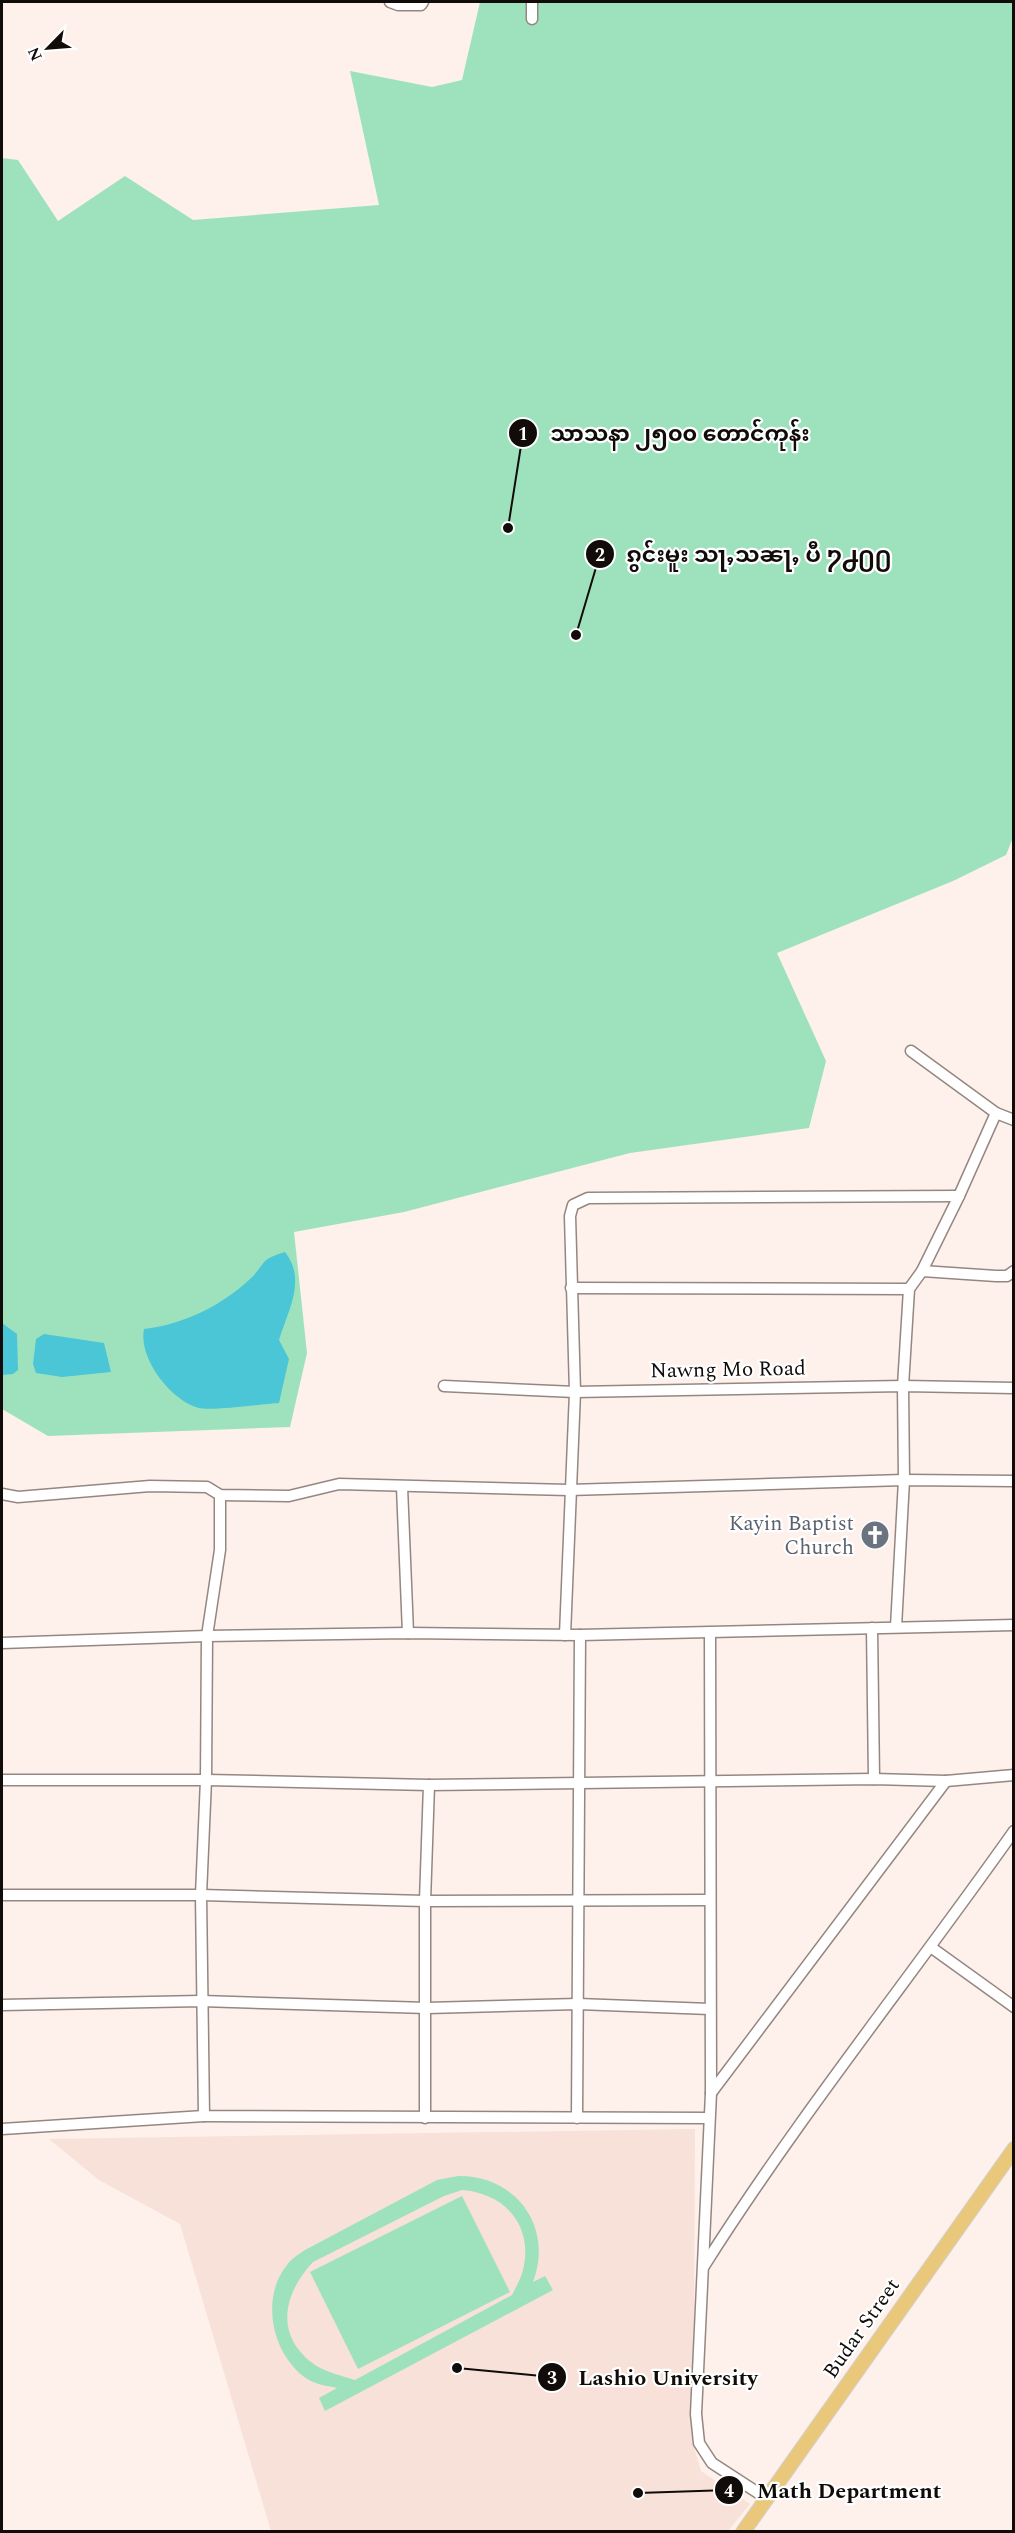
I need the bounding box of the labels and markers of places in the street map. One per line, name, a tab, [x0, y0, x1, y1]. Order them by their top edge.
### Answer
callout: သာသနာ ၂၅၀၀ တောင်ကုန်း	[508, 413, 821, 453]
callout: ၵွင်းမူး သႃႇသၼႃႇ ပီ ႒႕႐႐	[585, 534, 904, 574]
place label: Kayin Baptist Church	[729, 1508, 854, 1564]
church icon: Kayin Baptist Church	[859, 1519, 891, 1551]
callout: Lashio University	[537, 2357, 770, 2397]
callout: Math Department	[714, 2470, 953, 2510]

